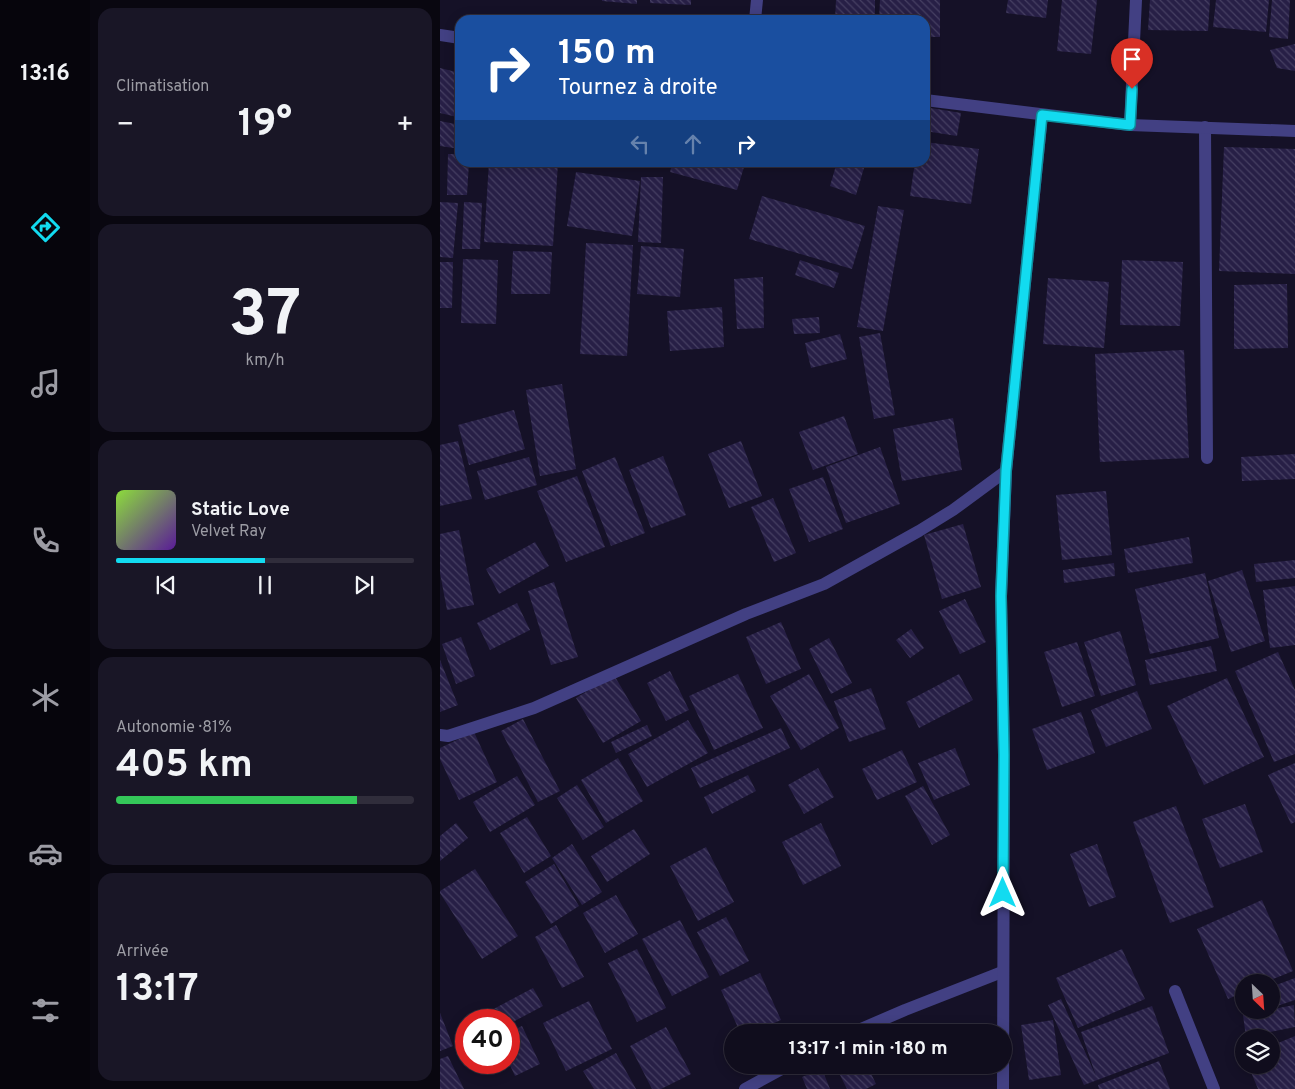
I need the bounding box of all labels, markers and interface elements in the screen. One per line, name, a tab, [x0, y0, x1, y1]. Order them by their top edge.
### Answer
text: 150 m	[558, 32, 656, 76]
icon: right	[475, 35, 540, 100]
pin	[1111, 38, 1153, 89]
icon: arrive	[1118, 45, 1146, 73]
text: 13:16	[20, 61, 70, 88]
text: Tournez à droite	[558, 75, 718, 102]
text: Climatisation	[116, 77, 209, 97]
text: 19°	[238, 101, 292, 150]
text: −	[116, 108, 134, 144]
text: +	[396, 108, 414, 144]
icon: left	[626, 130, 654, 158]
icon: ahead	[679, 130, 707, 158]
icon: right	[732, 130, 760, 158]
icon: directions	[28, 210, 63, 245]
text: 37	[229, 277, 301, 359]
text: km/h	[246, 351, 284, 371]
icon: music	[28, 366, 63, 401]
text: Static Love	[191, 498, 290, 522]
text: Velvet Ray	[191, 522, 266, 542]
icon: phone	[28, 523, 63, 558]
icon: previous	[152, 571, 180, 599]
icon: pause	[251, 571, 279, 599]
icon: next	[350, 571, 378, 599]
icon: climate	[28, 680, 63, 715]
text: Autonomie · 81%	[116, 718, 232, 738]
text: 405 km	[116, 742, 253, 791]
icon: car	[28, 836, 63, 871]
position arrow	[976, 866, 1028, 918]
text: Arrivée	[116, 942, 169, 962]
text: 13:17	[116, 966, 199, 1015]
north arrow	[1235, 974, 1280, 1019]
map controls	[1235, 974, 1280, 1074]
icon: filters	[28, 993, 63, 1028]
speed limit sign: 40	[455, 1009, 520, 1074]
button: layers	[1235, 1029, 1280, 1074]
text: 13:17 · 1 min · 180 m	[788, 1037, 948, 1061]

